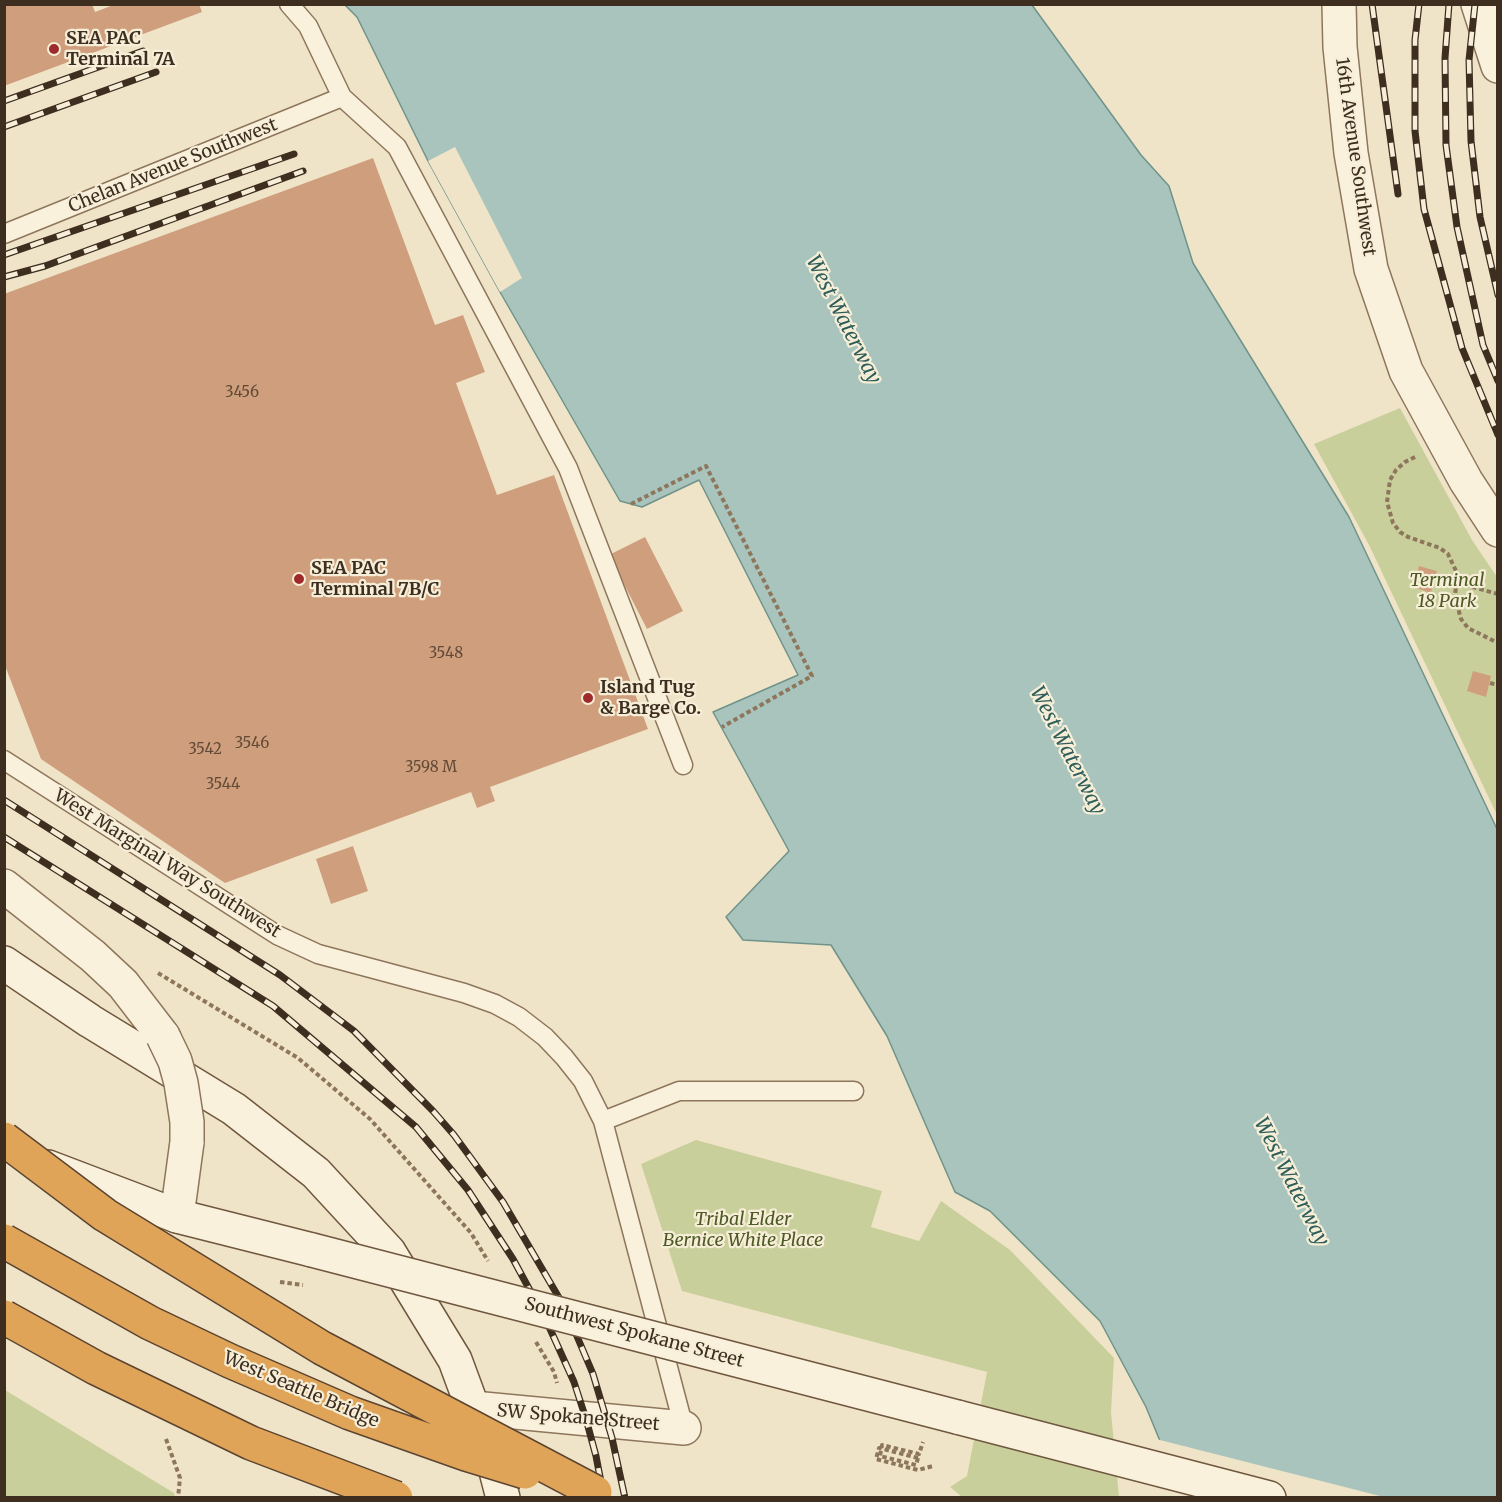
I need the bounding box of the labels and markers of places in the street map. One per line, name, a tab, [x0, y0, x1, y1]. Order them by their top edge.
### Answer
place label: SEA PAC Terminal 7A	[66, 28, 175, 70]
marker: SEA PAC Terminal 7A	[47, 42, 61, 56]
place label: SEA PAC Terminal 7B/C	[311, 558, 440, 600]
marker: SEA PAC Terminal 7B/C	[292, 572, 306, 586]
place label: Island Tug & Barge Co.	[600, 677, 701, 720]
marker: Island Tug & Barge Co.	[581, 691, 595, 705]

